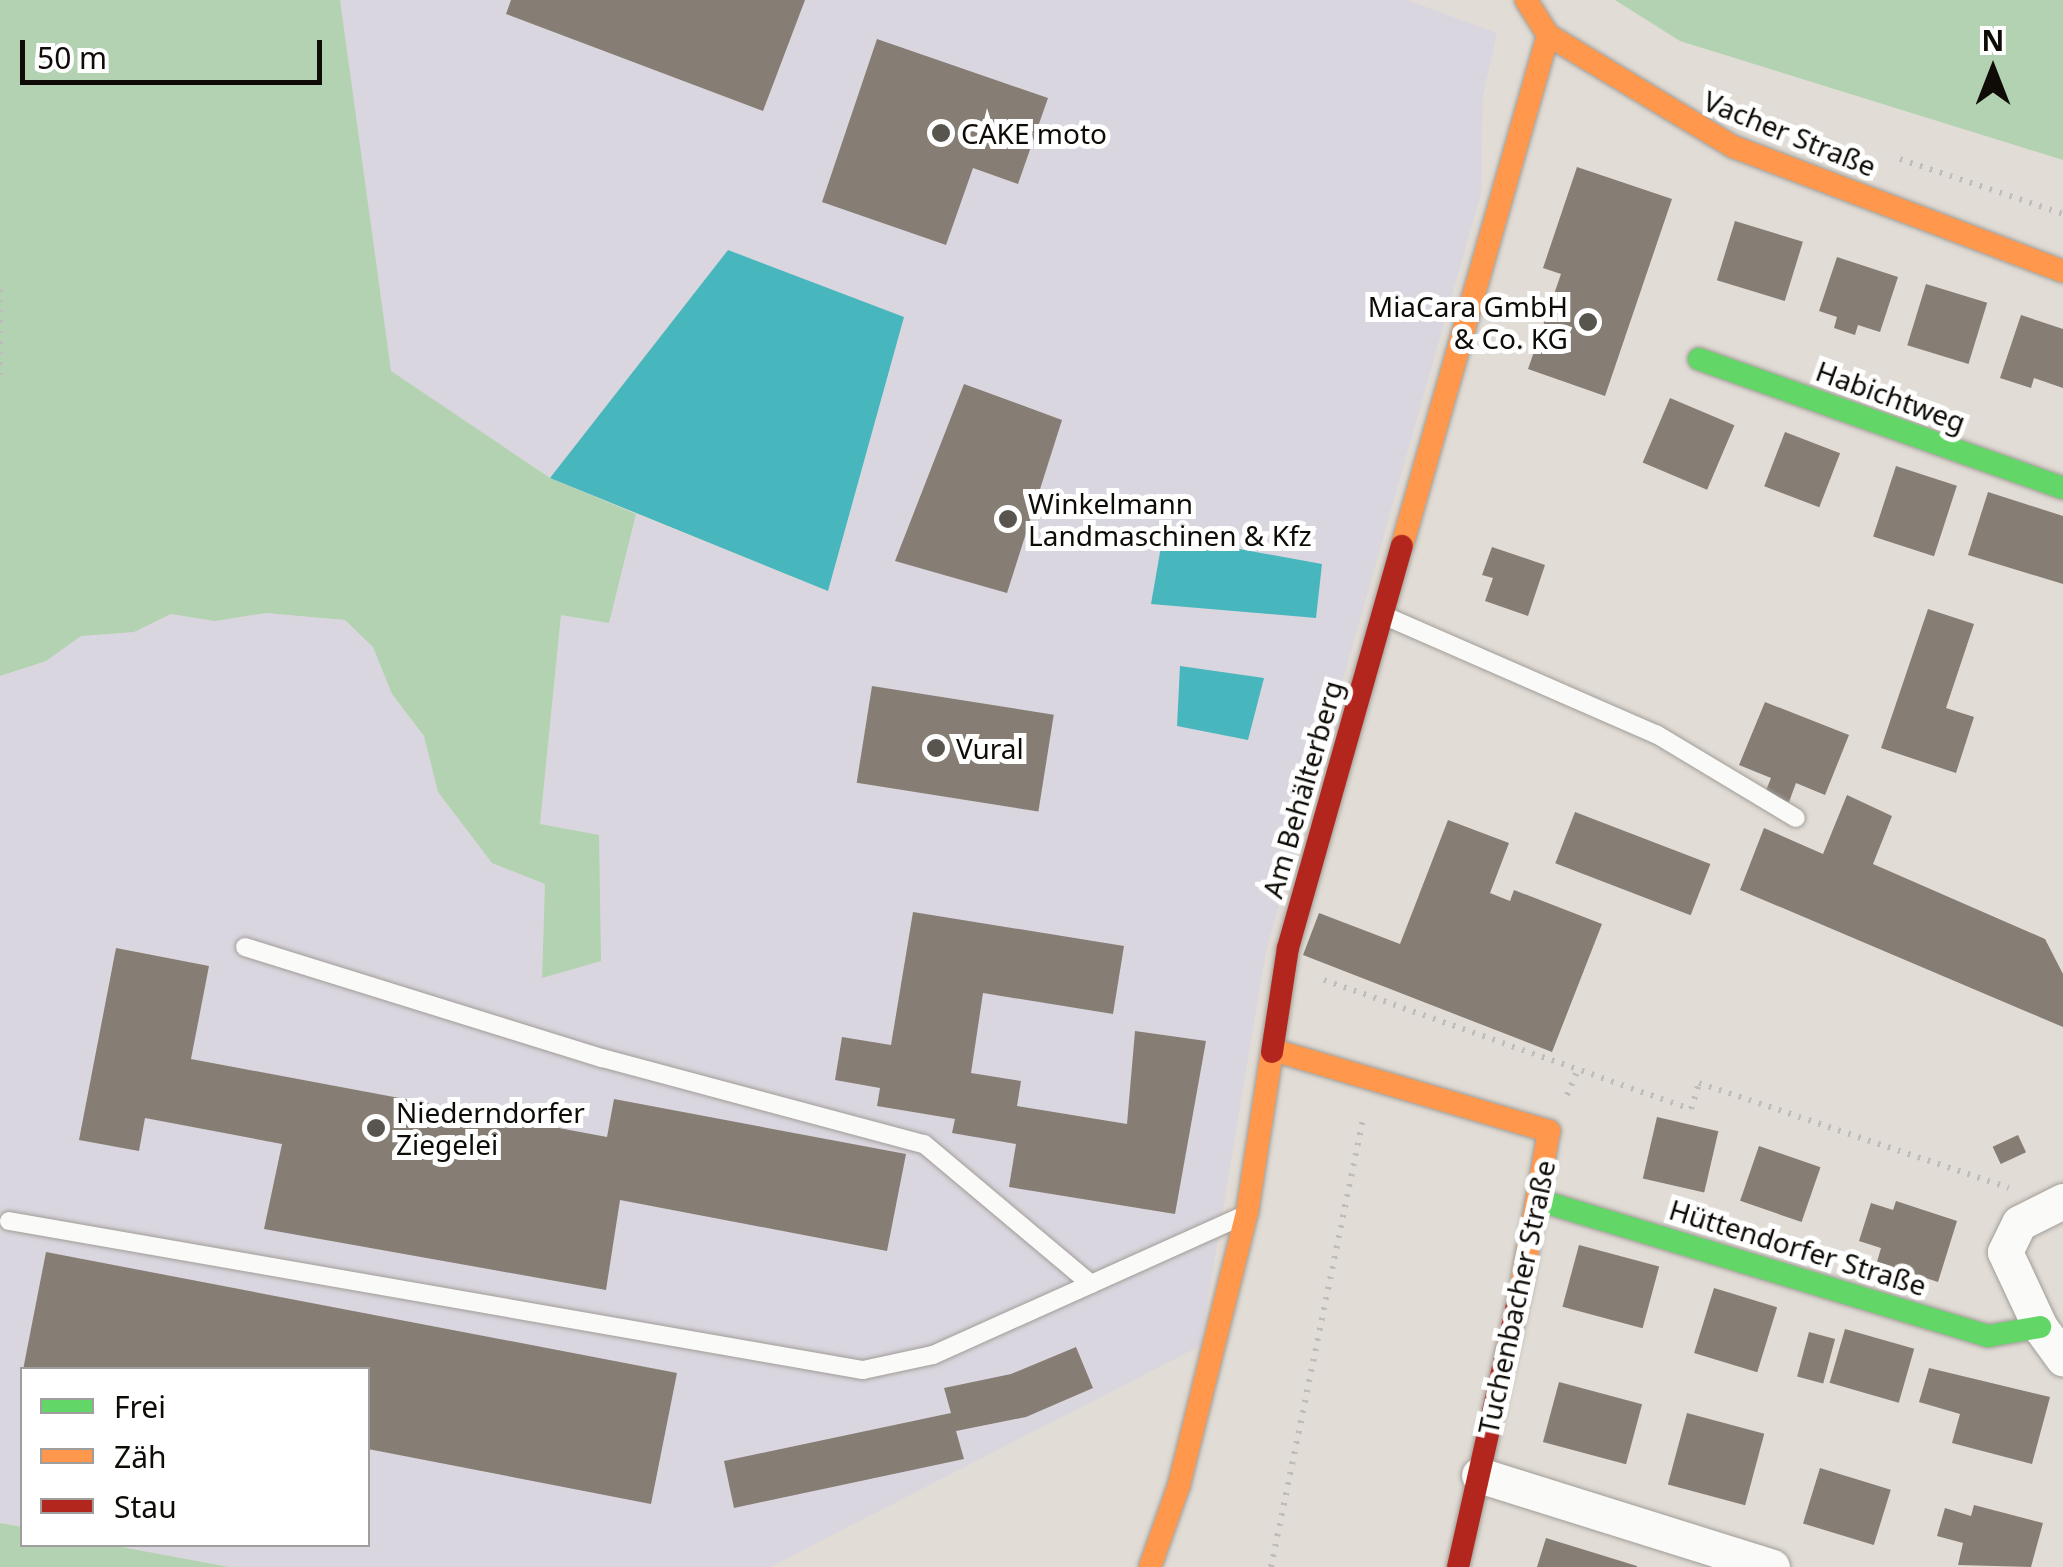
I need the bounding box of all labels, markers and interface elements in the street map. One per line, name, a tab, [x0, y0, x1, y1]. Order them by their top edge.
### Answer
scale bar	[25, 20, 328, 82]
north arrow	[1943, 20, 2043, 120]
text: N	[1982, 21, 2004, 59]
text: 50 m	[37, 37, 107, 78]
street label: Vacher Straße	[1699, 83, 1881, 183]
place label: CAKE moto	[961, 116, 1107, 150]
marker: CAKE moto	[930, 122, 952, 144]
place label: MiaCara GmbH & Co. KG	[1368, 289, 1568, 355]
marker: MiaCara GmbH & Co. KG	[1577, 311, 1599, 333]
street label: Habichtweg	[1812, 353, 1970, 439]
place label: Winkelmann Landmaschinen & Kfz	[1028, 486, 1312, 552]
marker: Winkelmann Landmaschinen & Kfz	[997, 508, 1019, 530]
street label: Am Behälterberg	[1255, 676, 1349, 902]
place label: Vural	[956, 731, 1024, 765]
marker: Vural	[925, 737, 947, 759]
place label: Niederndorfer Ziegelei	[396, 1095, 585, 1161]
marker: Niederndorfer Ziegelei	[365, 1117, 387, 1139]
street label: Tuchenbacher Straße	[1471, 1157, 1561, 1437]
street label: Hüttendorfer Straße	[1665, 1192, 1931, 1302]
legend	[20, 1367, 370, 1547]
text: Frei	[114, 1386, 166, 1427]
text: Zäh	[114, 1436, 167, 1477]
text: Stau	[114, 1486, 177, 1527]

